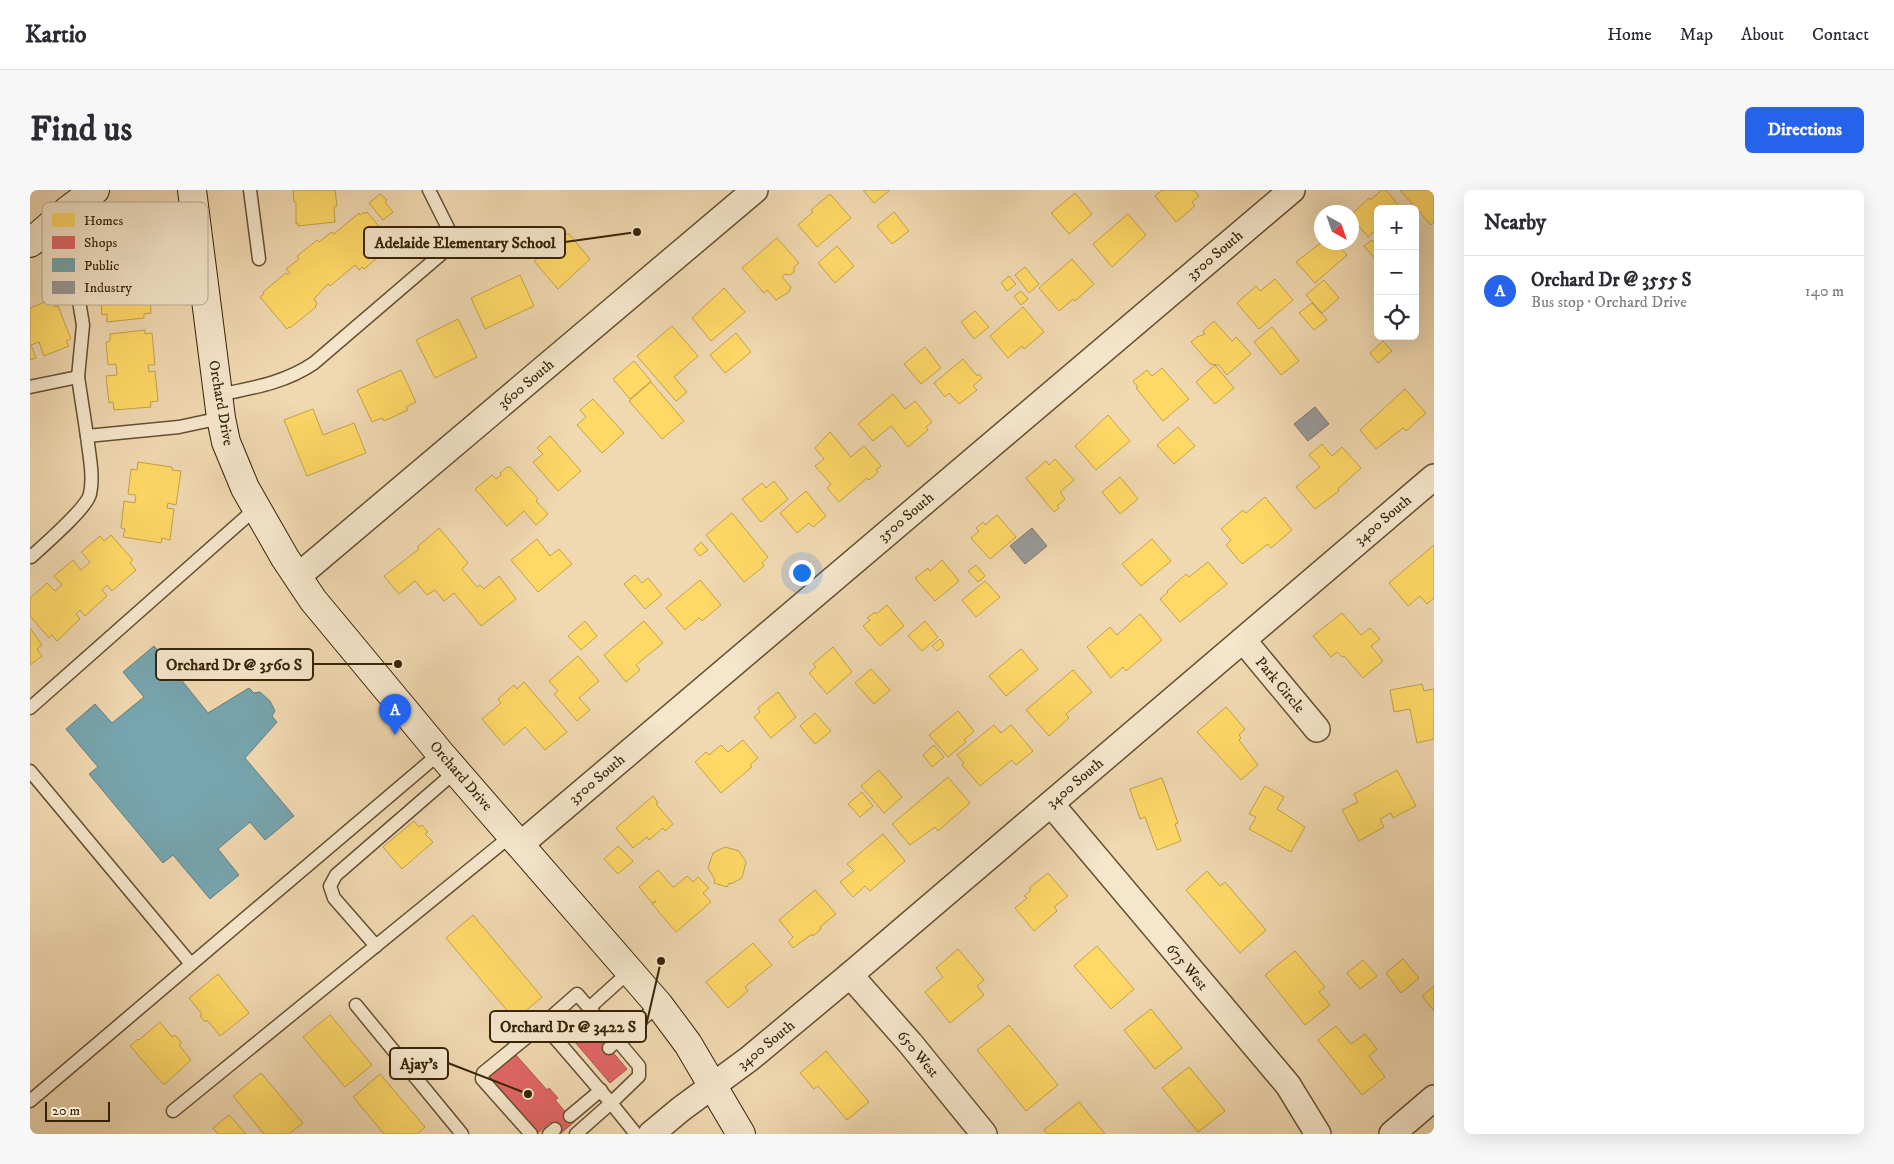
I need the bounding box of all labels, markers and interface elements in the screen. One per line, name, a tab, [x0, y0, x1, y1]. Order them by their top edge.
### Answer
text: Kartio	[25, 20, 87, 50]
text: Home	[1607, 24, 1652, 46]
text: Map	[1680, 24, 1713, 46]
text: About	[1741, 24, 1784, 46]
text: Contact	[1812, 24, 1869, 46]
button: Directions	[1745, 107, 1864, 153]
text: Find us	[30, 108, 132, 152]
legend	[42, 202, 208, 305]
north arrow	[1314, 205, 1359, 250]
map controls	[1374, 205, 1419, 340]
button: +	[1374, 205, 1419, 250]
text: Nearby	[1484, 210, 1546, 236]
text: Homes	[84, 212, 124, 230]
street label: 3500 South	[1183, 226, 1247, 284]
callout: Adelaide Elementary School	[364, 227, 565, 258]
text: Adelaide Elementary School	[374, 233, 557, 253]
text: Shops	[84, 234, 117, 252]
button: −	[1374, 250, 1419, 295]
text: Public	[84, 257, 119, 275]
text: Orchard Dr @ 3555 S	[1531, 269, 1692, 292]
text: Industry	[84, 279, 132, 297]
text: A	[1495, 281, 1505, 301]
text: 140 m	[1805, 281, 1844, 301]
text: Bus stop · Orchard Drive	[1531, 292, 1687, 312]
button: locate	[1374, 295, 1419, 340]
street label: 3600 South	[494, 355, 558, 413]
street label: Orchard Drive	[204, 359, 238, 447]
street label: 3500 South	[874, 488, 938, 546]
street label: 3400 South	[1351, 491, 1416, 549]
your location	[789, 560, 815, 586]
callout: Orchard Dr @ 3560 S	[156, 649, 313, 680]
street label: Park Circle	[1251, 653, 1309, 717]
text: Orchard Dr @ 3560 S	[166, 655, 302, 675]
pin: A	[379, 694, 411, 735]
street label: Orchard Drive	[425, 737, 497, 815]
street label: 3500 South	[565, 750, 629, 808]
street label: 3400 South	[1043, 754, 1108, 812]
street label: 675 West	[1162, 940, 1212, 994]
callout: Orchard Dr @ 3422 S	[490, 1011, 646, 1042]
street label: 3400 South	[733, 1016, 799, 1074]
text: Orchard Dr @ 3422 S	[500, 1017, 636, 1037]
street label: 650 West	[893, 1027, 943, 1082]
callout: Ajay's	[390, 1048, 448, 1079]
text: Ajay's	[399, 1054, 439, 1074]
scale bar	[45, 1099, 110, 1122]
text: 20 m	[52, 1102, 80, 1120]

